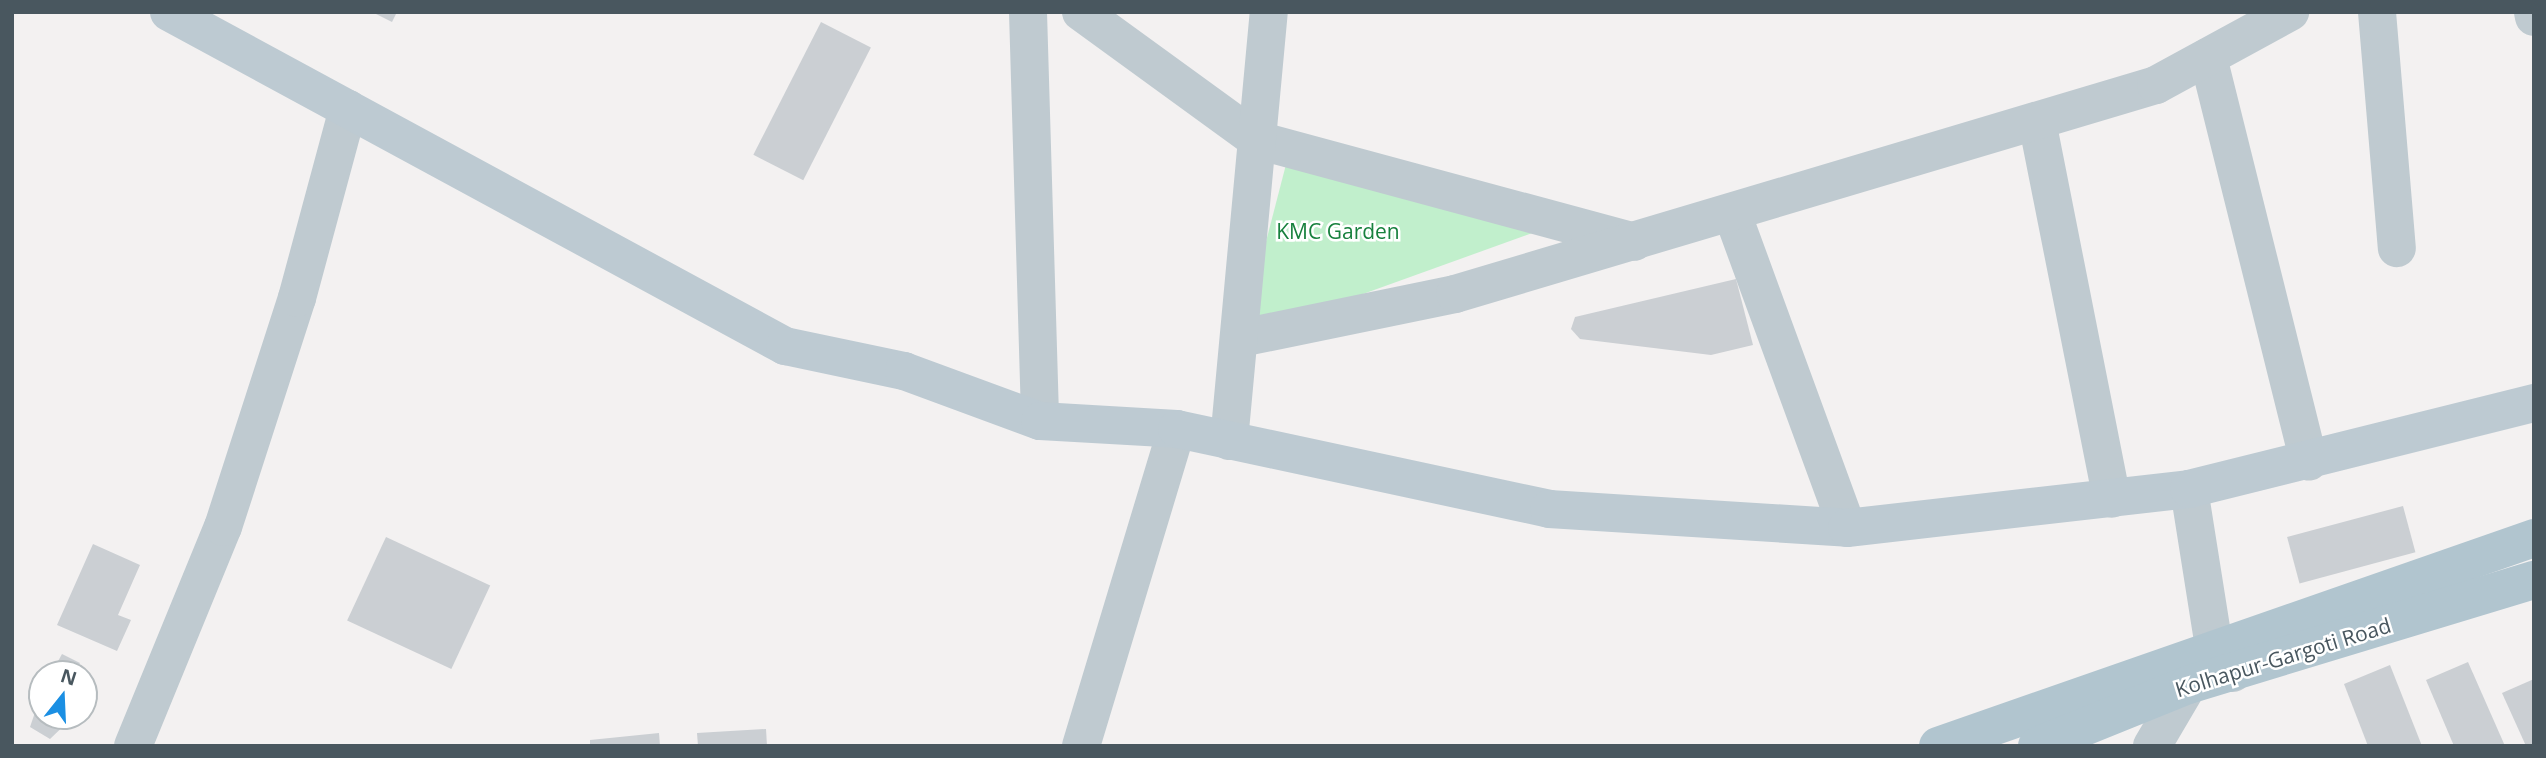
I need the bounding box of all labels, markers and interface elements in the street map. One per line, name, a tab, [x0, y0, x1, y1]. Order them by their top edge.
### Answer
park label: KMC Garden	[1276, 218, 1400, 244]
street label: Kolhapur-Gargoti Road	[2172, 612, 2394, 702]
north arrow	[28, 660, 98, 730]
text: N	[57, 662, 80, 692]

